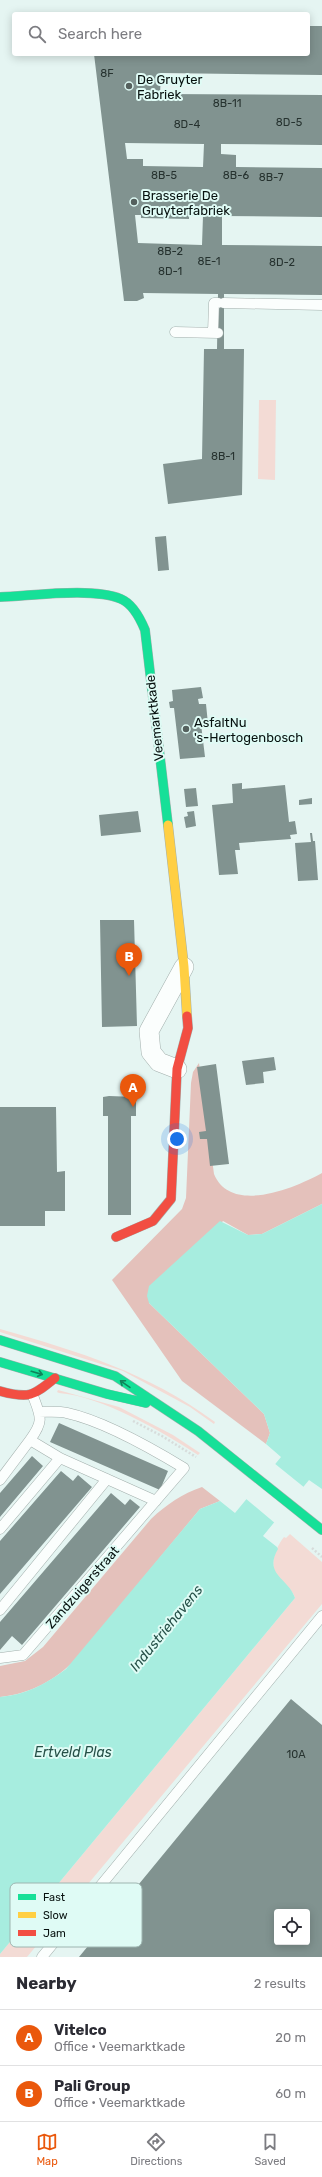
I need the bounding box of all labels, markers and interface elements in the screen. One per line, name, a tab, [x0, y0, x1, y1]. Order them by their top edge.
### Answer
search box	[12, 12, 310, 56]
icon: search	[26, 23, 48, 45]
text: Search here	[58, 25, 142, 43]
house number: 8F	[100, 67, 114, 80]
place label: De Gruyter Fabriek	[137, 72, 203, 102]
marker: De Gruyter Fabriek	[124, 81, 134, 91]
house number: 8B-11	[213, 97, 241, 110]
house number: 8D-5	[276, 116, 303, 129]
house number: 8D-4	[174, 118, 201, 131]
house number: 8B-5	[151, 169, 178, 182]
house number: 8B-6	[223, 169, 250, 182]
house number: 8B-7	[259, 171, 284, 184]
place label: Brasserie De Gruyterfabriek	[142, 188, 230, 218]
marker: Brasserie De Gruyterfabriek	[129, 197, 139, 207]
house number: 8B-2	[157, 245, 183, 258]
house number: 8E-1	[197, 255, 221, 268]
house number: 8D-2	[269, 256, 295, 269]
house number: 8D-1	[158, 265, 182, 278]
house number: 8B-1	[211, 450, 235, 463]
street label: Veemarktkade	[143, 674, 166, 762]
place label: AsfaltNu 's-Hertogenbosch	[194, 715, 303, 746]
marker: AsfaltNu 's-Hertogenbosch	[181, 724, 191, 734]
pin: B	[116, 943, 142, 976]
pin: A	[120, 1074, 146, 1107]
your location	[167, 1129, 187, 1149]
one-way arrow	[31, 1369, 44, 1377]
one-way arrow	[120, 1380, 131, 1388]
street label: Zandzuigerstraat	[43, 1543, 123, 1632]
water label: Industriehavens	[126, 1582, 206, 1675]
water label: Ertveld Plas	[34, 1744, 112, 1761]
house number: 10A	[286, 1748, 306, 1761]
legend	[10, 1883, 142, 1947]
text: Fast	[43, 1891, 66, 1904]
text: Slow	[43, 1909, 68, 1922]
map controls	[274, 1909, 310, 1945]
button: locate	[274, 1909, 310, 1945]
text: Jam	[43, 1927, 66, 1940]
text: Nearby	[16, 1973, 77, 1993]
text: 2 results	[254, 1976, 306, 1991]
text: Vitelco	[54, 2021, 107, 2039]
text: A	[24, 2030, 34, 2045]
text: 20 m	[275, 2030, 306, 2045]
text: Office · Veemarktkade	[54, 2039, 185, 2054]
text: Pali Group	[54, 2077, 130, 2095]
text: B	[24, 2086, 34, 2101]
text: 60 m	[275, 2086, 306, 2101]
text: Office · Veemarktkade	[54, 2095, 185, 2110]
tab: Map	[36, 2131, 58, 2168]
tab: Directions	[130, 2131, 182, 2168]
tab: Saved	[255, 2131, 286, 2168]

